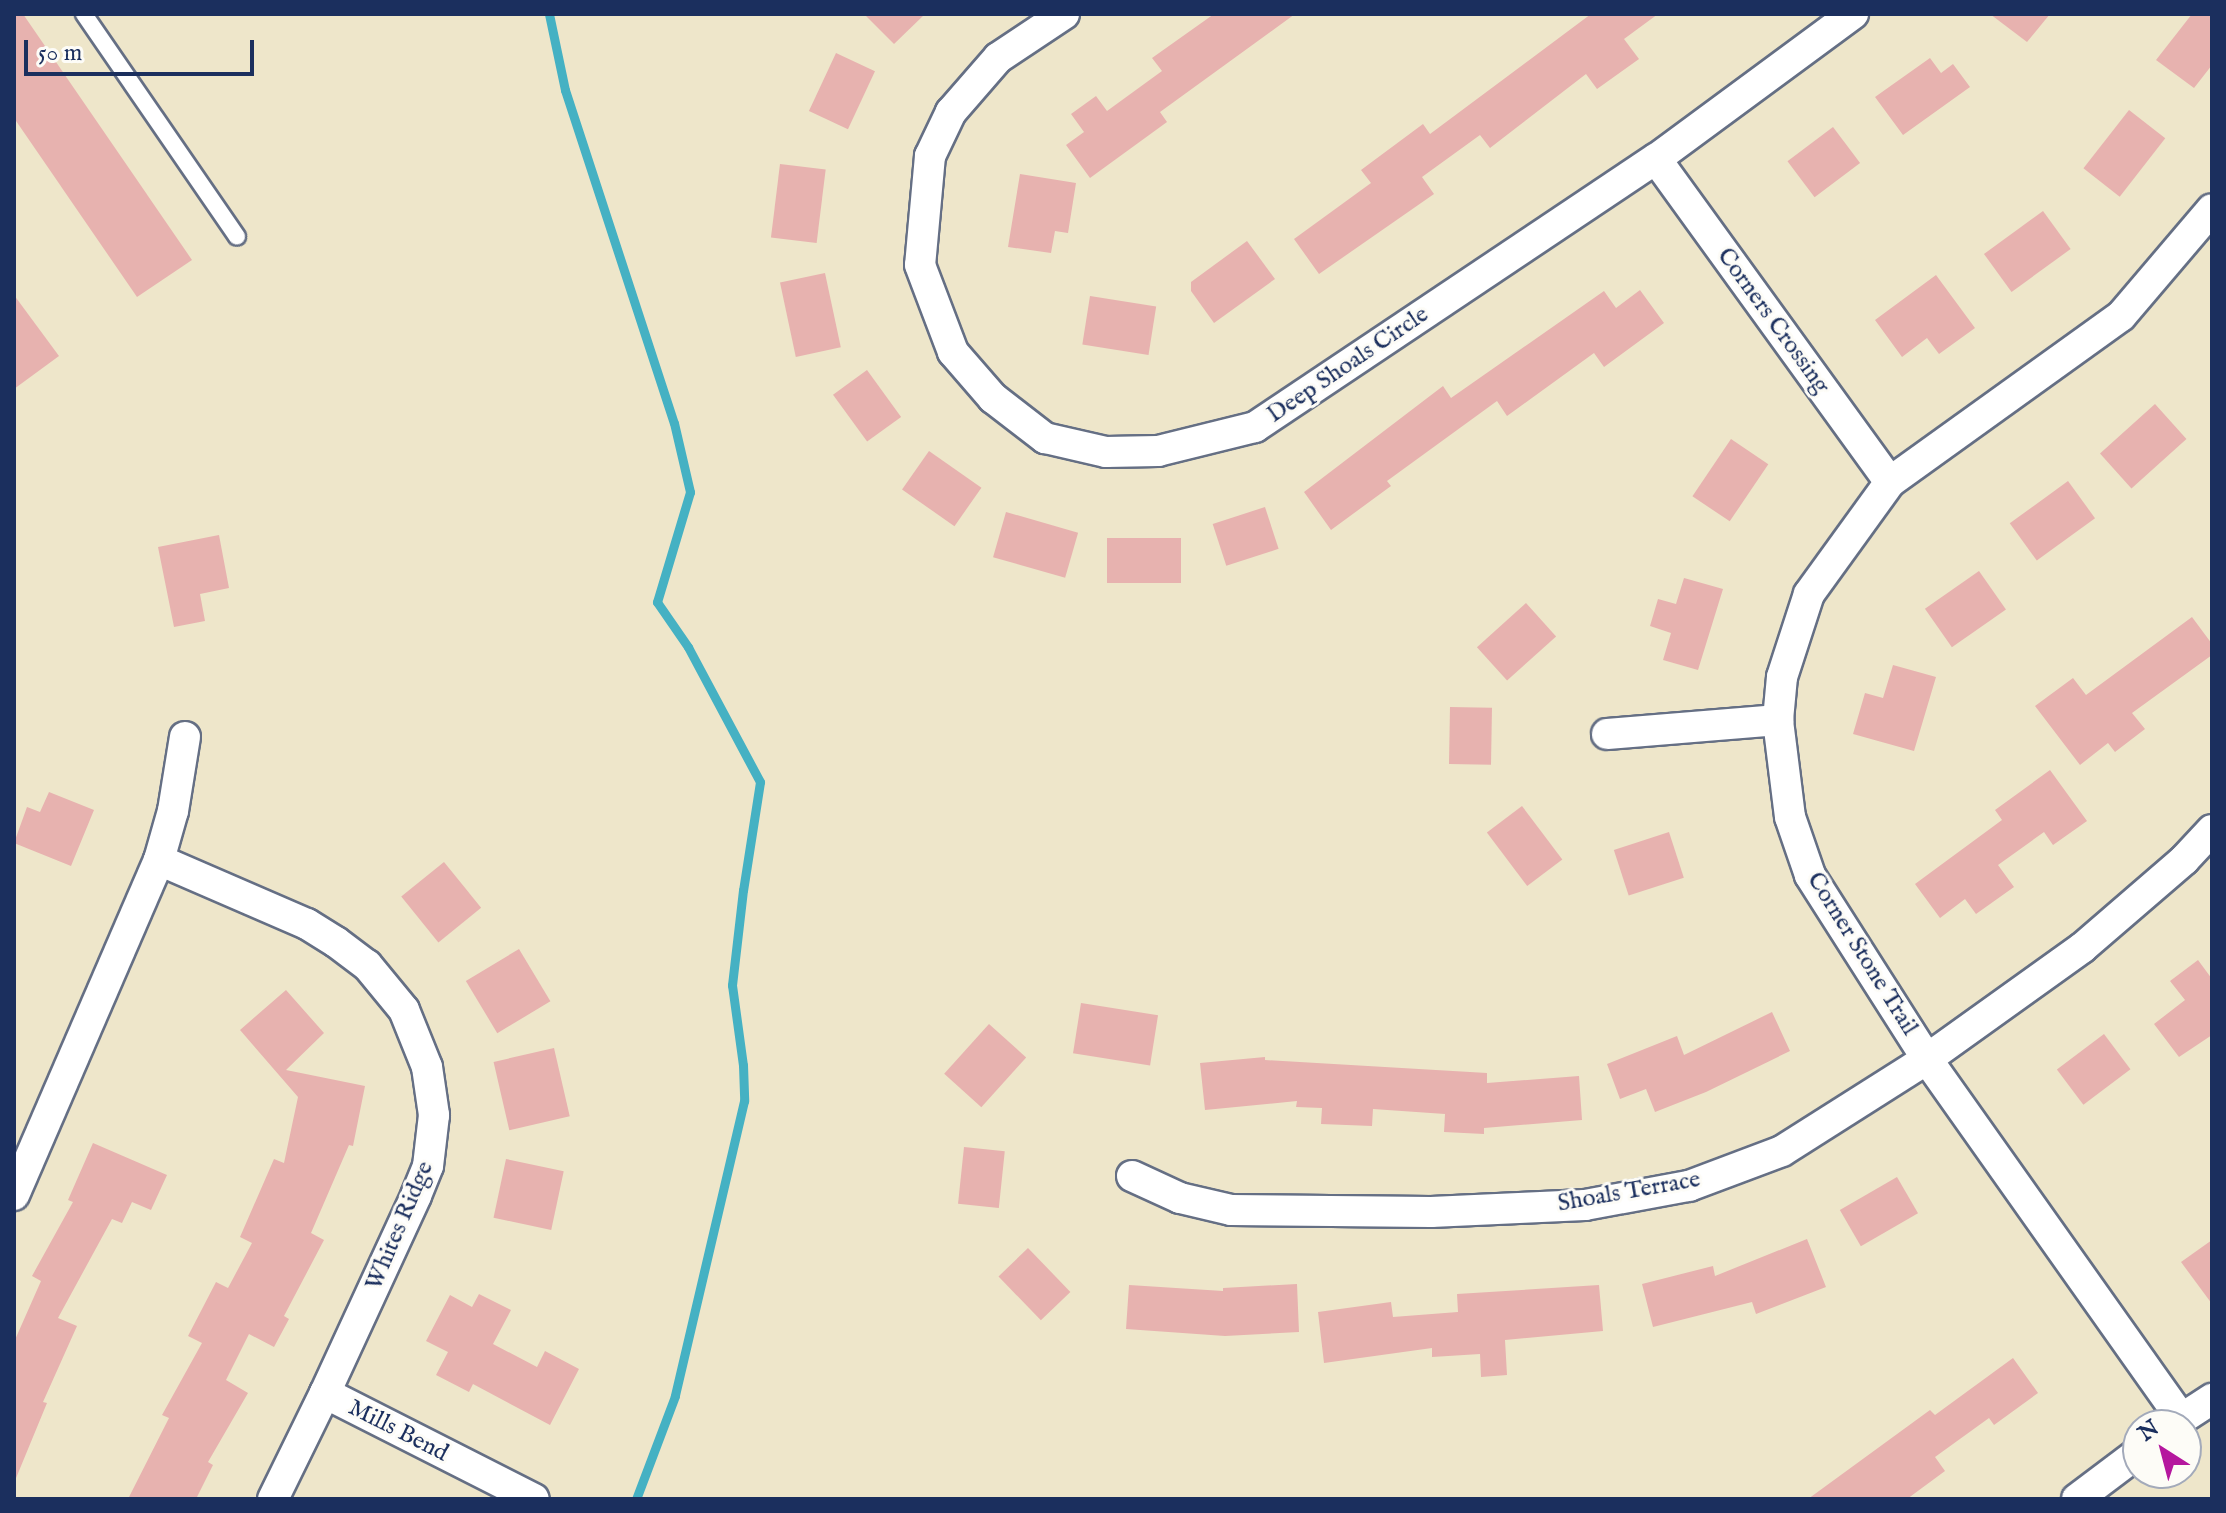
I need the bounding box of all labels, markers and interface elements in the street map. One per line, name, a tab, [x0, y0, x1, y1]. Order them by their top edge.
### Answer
scale bar	[28, 24, 258, 74]
text: 50 m	[38, 38, 82, 69]
street label: Corners Crossing	[1710, 243, 1836, 399]
street label: Deep Shoals Circle	[1262, 300, 1434, 430]
street label: Corner Stone Trail	[1800, 867, 1924, 1041]
street label: Whites Ridge	[360, 1157, 440, 1295]
street label: Shoals Terrace	[1555, 1165, 1703, 1219]
street label: Mills Bend	[343, 1394, 453, 1468]
north arrow	[2122, 1409, 2202, 1489]
text: N	[2133, 1414, 2165, 1448]

